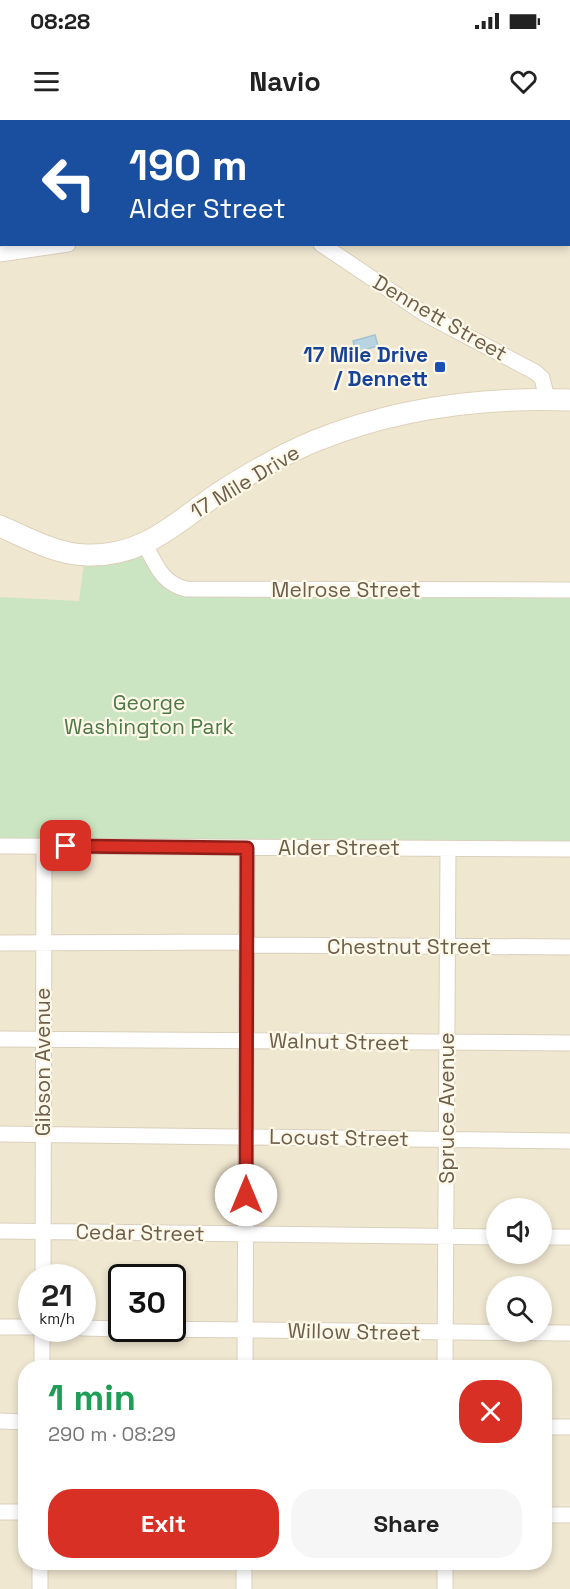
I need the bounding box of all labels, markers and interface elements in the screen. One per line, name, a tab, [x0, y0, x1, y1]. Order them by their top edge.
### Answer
text: 08:28	[30, 7, 90, 35]
text: Navio	[249, 64, 321, 99]
icon: menu	[30, 65, 63, 98]
icon: heart	[507, 65, 540, 98]
text: 190 m	[129, 139, 248, 192]
icon: left	[30, 144, 108, 222]
text: Alder Street	[129, 191, 286, 226]
street label: Dennett Street	[368, 268, 512, 367]
place label: 17 Mile Drive / Dennett	[303, 341, 428, 392]
marker: 17 Mile Drive / Dennett	[433, 360, 447, 374]
street label: 17 Mile Drive	[185, 438, 304, 525]
street label: Melrose Street	[271, 576, 421, 603]
park label: George Washington Park	[64, 689, 234, 740]
pin	[40, 820, 91, 871]
icon: arrive	[49, 829, 82, 862]
street label: Alder Street	[278, 834, 400, 861]
street label: Chestnut Street	[327, 933, 491, 960]
street label: Gibson Avenue	[29, 988, 56, 1136]
street label: Walnut Street	[269, 1027, 409, 1056]
street label: Spruce Avenue	[433, 1032, 460, 1184]
street label: Locust Street	[269, 1123, 409, 1152]
position arrow	[214, 1163, 278, 1227]
map controls	[486, 1198, 552, 1342]
button: sound	[486, 1198, 552, 1264]
street label: Cedar Street	[75, 1218, 205, 1247]
speed limit sign: 30	[108, 1264, 186, 1342]
text: 21	[41, 1276, 73, 1315]
button: search	[486, 1276, 552, 1342]
text: km/h	[39, 1309, 75, 1328]
street label: Willow Street	[287, 1317, 421, 1346]
text: 1 min	[48, 1375, 136, 1421]
button: close	[459, 1380, 522, 1443]
text: 290 m · 08:29	[48, 1421, 176, 1447]
button: Exit	[48, 1489, 279, 1558]
button: Share	[291, 1489, 522, 1558]

